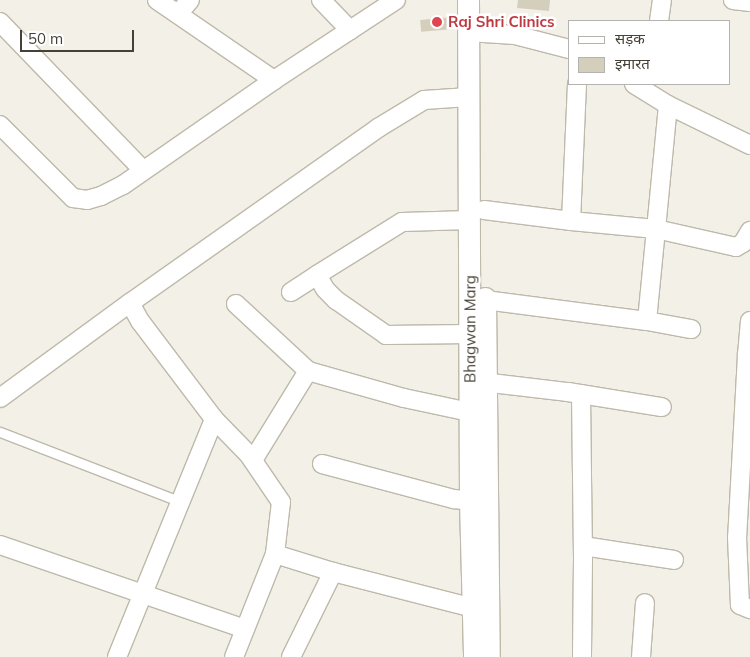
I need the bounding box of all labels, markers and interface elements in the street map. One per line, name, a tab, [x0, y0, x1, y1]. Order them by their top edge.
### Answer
place label: Raj Shri Clinics	[448, 13, 555, 31]
marker: Raj Shri Clinics	[430, 15, 444, 29]
scale bar	[22, 20, 136, 52]
legend	[568, 20, 730, 85]
text: 50 m	[28, 29, 63, 48]
text: सड़क	[615, 29, 645, 48]
text: इमारत	[615, 54, 650, 73]
street label: Bhagwan Marg	[461, 275, 479, 383]

